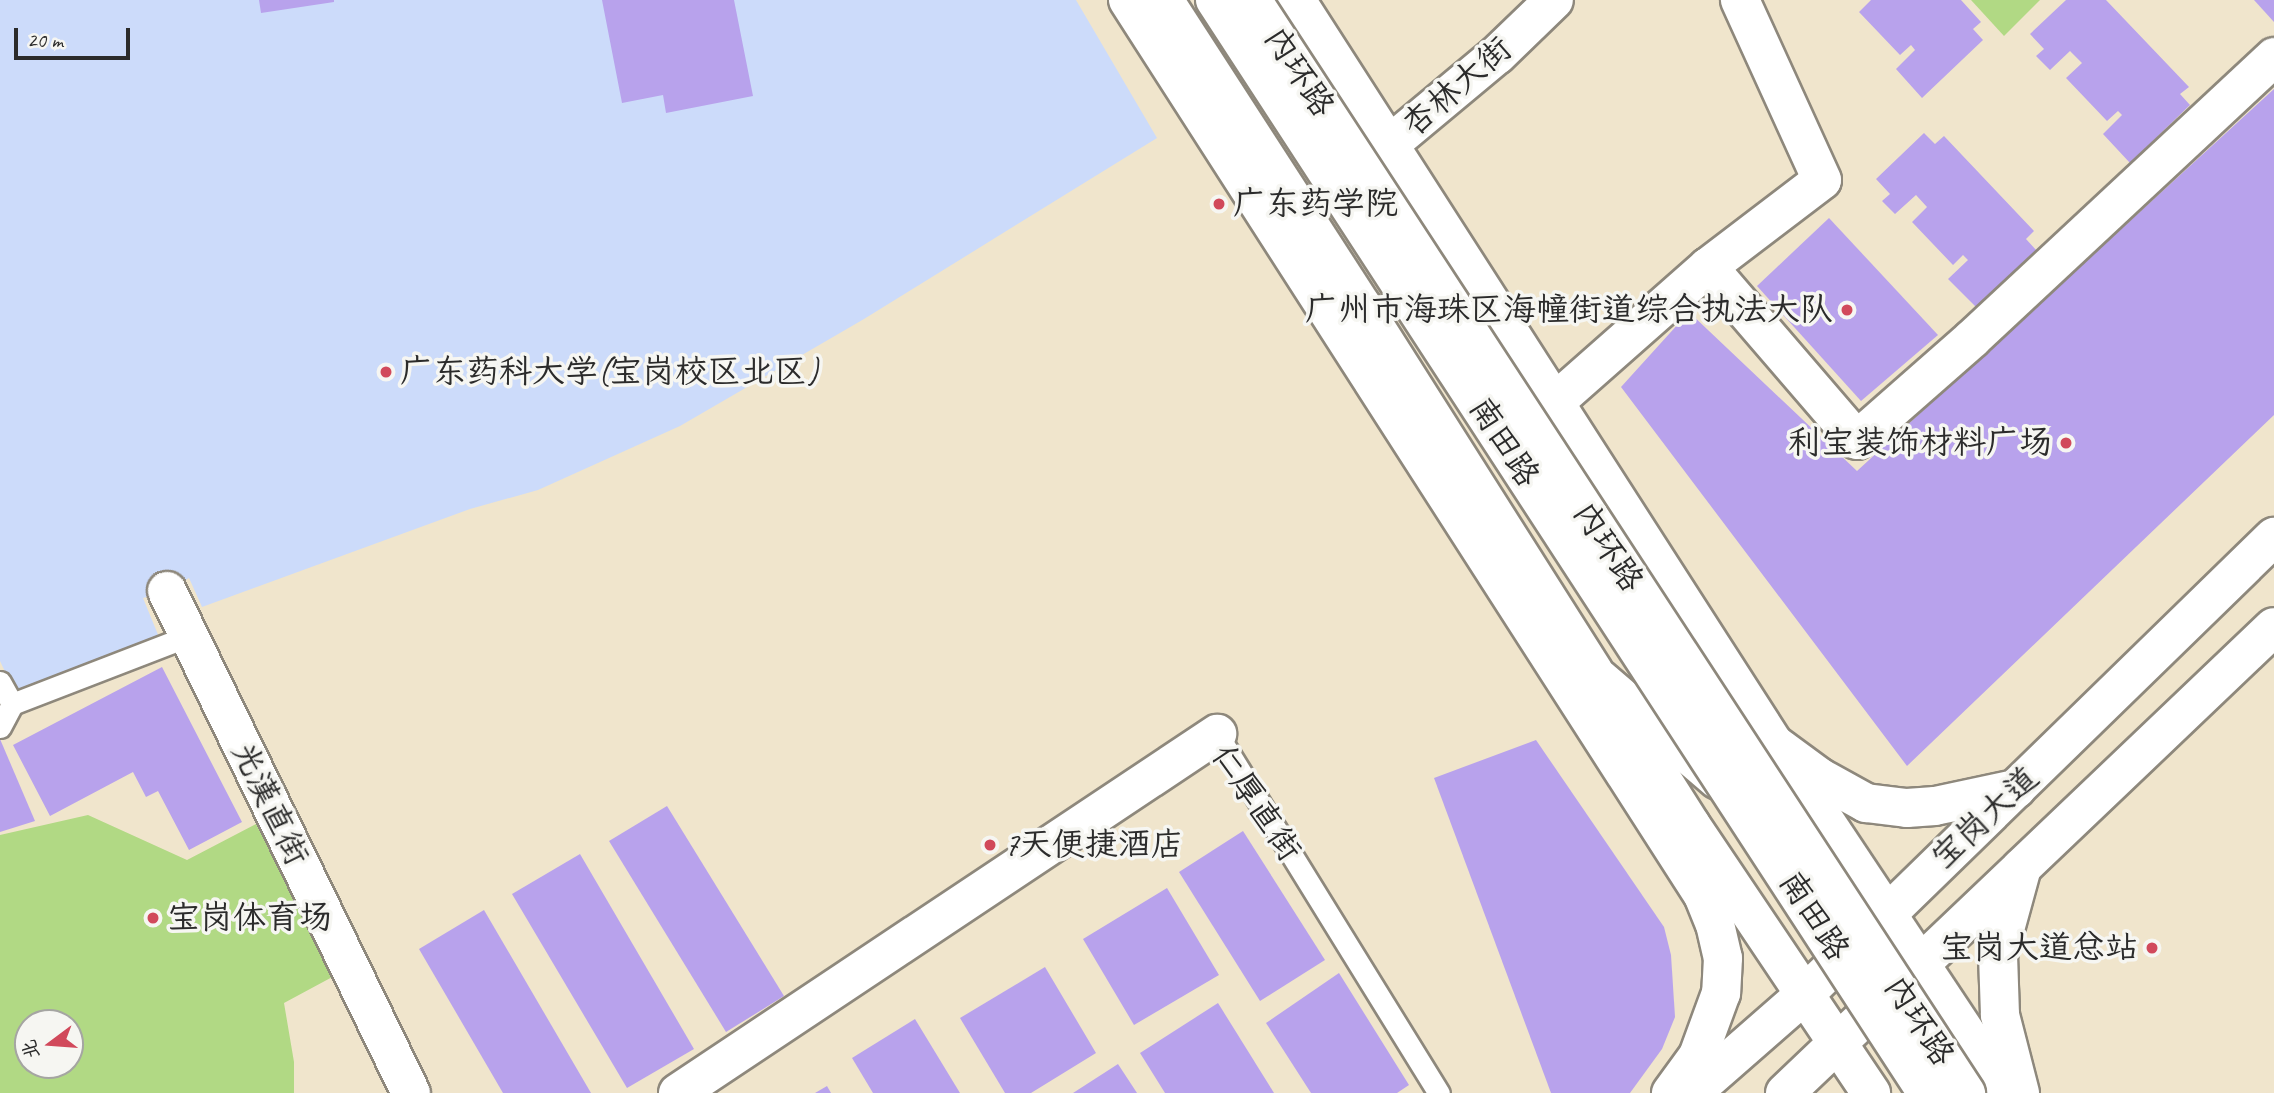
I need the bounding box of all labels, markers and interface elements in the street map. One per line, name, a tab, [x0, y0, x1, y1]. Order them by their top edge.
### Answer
scale bar	[18, 14, 133, 58]
street label: 内环路	[1255, 20, 1343, 124]
text: 20 m	[27, 27, 63, 53]
street label: 杏林大街	[1394, 29, 1520, 145]
place label: 广东药学院	[1233, 184, 1398, 224]
marker: 广东药学院	[1211, 196, 1227, 212]
place label: 广州市海珠区海幢街道综合执法大队	[1305, 290, 1833, 330]
marker: 广州市海珠区海幢街道综合执法大队	[1839, 302, 1855, 318]
place label: 广东药科大学(宝岗校区北区)	[400, 352, 818, 392]
marker: 广东药科大学(宝岗校区北区)	[378, 364, 394, 380]
street label: 南田路	[1460, 390, 1548, 494]
place label: 利宝装饰材料广场	[1788, 423, 2052, 463]
marker: 利宝装饰材料广场	[2058, 435, 2074, 451]
street label: 内环路	[1564, 495, 1652, 599]
street label: 光漢直街	[223, 736, 317, 872]
street label: 仁厚直街	[1203, 737, 1309, 869]
street label: 宝岗大道	[1923, 759, 2047, 877]
place label: 7天便捷酒店	[1004, 825, 1184, 865]
marker: 7天便捷酒店	[982, 837, 998, 853]
street label: 南田路	[1770, 864, 1858, 968]
place label: 宝岗体育场	[167, 898, 332, 938]
marker: 宝岗体育场	[145, 910, 161, 926]
place label: 宝岗大道总站	[1940, 928, 2138, 968]
marker: 宝岗大道总站	[2144, 940, 2160, 956]
street label: 内环路	[1875, 969, 1963, 1073]
north arrow	[14, 1009, 84, 1079]
text: 北	[17, 1037, 45, 1062]

